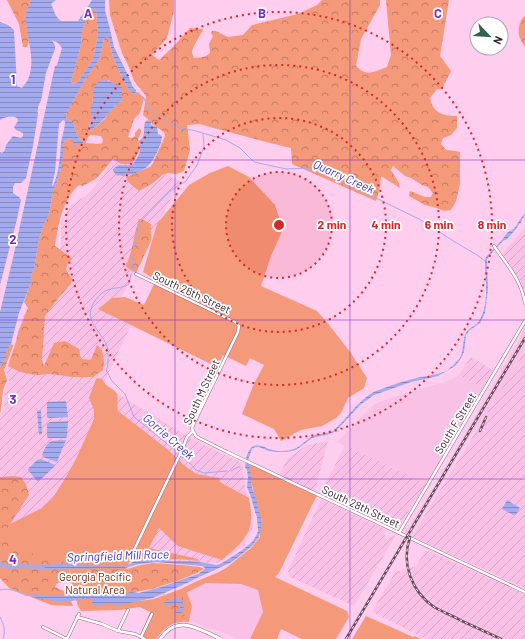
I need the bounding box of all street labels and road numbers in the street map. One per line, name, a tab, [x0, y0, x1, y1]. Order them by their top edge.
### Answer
street label: South 26th Street	[151, 268, 233, 316]
street label: South M Street	[180, 357, 222, 427]
street label: South F Street	[432, 390, 478, 456]
street label: South 28th Street	[320, 482, 402, 530]

